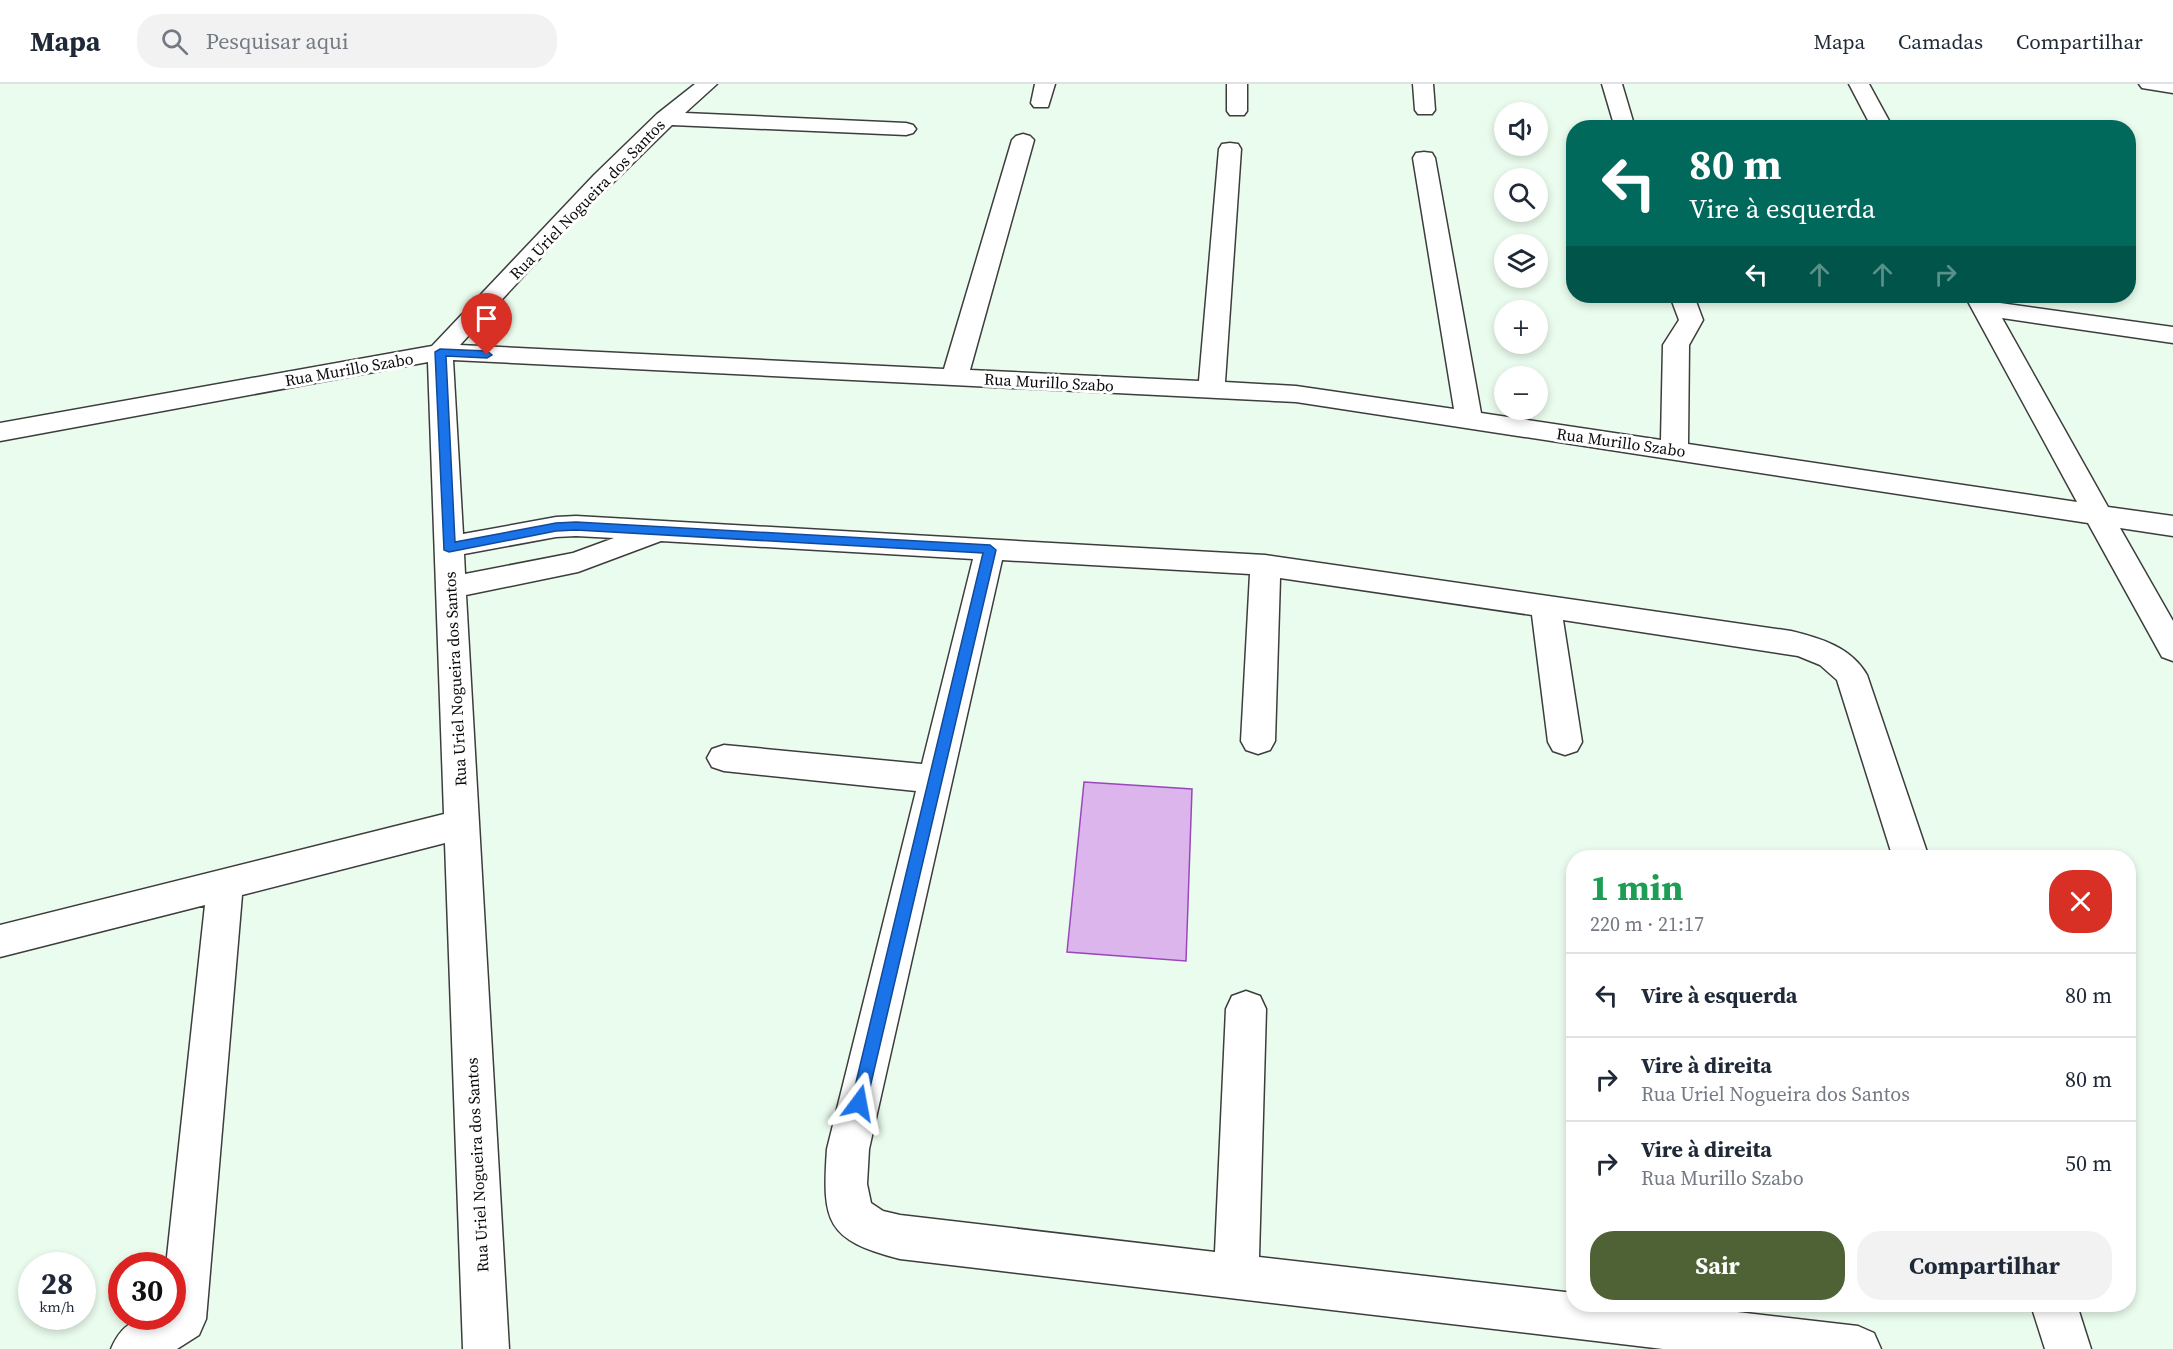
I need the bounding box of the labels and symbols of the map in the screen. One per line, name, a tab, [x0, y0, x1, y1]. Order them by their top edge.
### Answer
street label: Rua Uriel Nogueira dos Santos	[504, 114, 670, 284]
pin	[461, 293, 512, 355]
street label: Rua Murillo Szabo	[283, 347, 415, 391]
street label: Rua Murillo Szabo	[983, 368, 1115, 396]
street label: Rua Murillo Szabo	[1555, 422, 1687, 462]
street label: Rua Uriel Nogueira dos Santos	[438, 571, 472, 787]
street label: Rua Uriel Nogueira dos Santos	[460, 1057, 494, 1273]
position arrow	[827, 1071, 891, 1135]
speed limit sign: 30	[108, 1252, 186, 1330]

